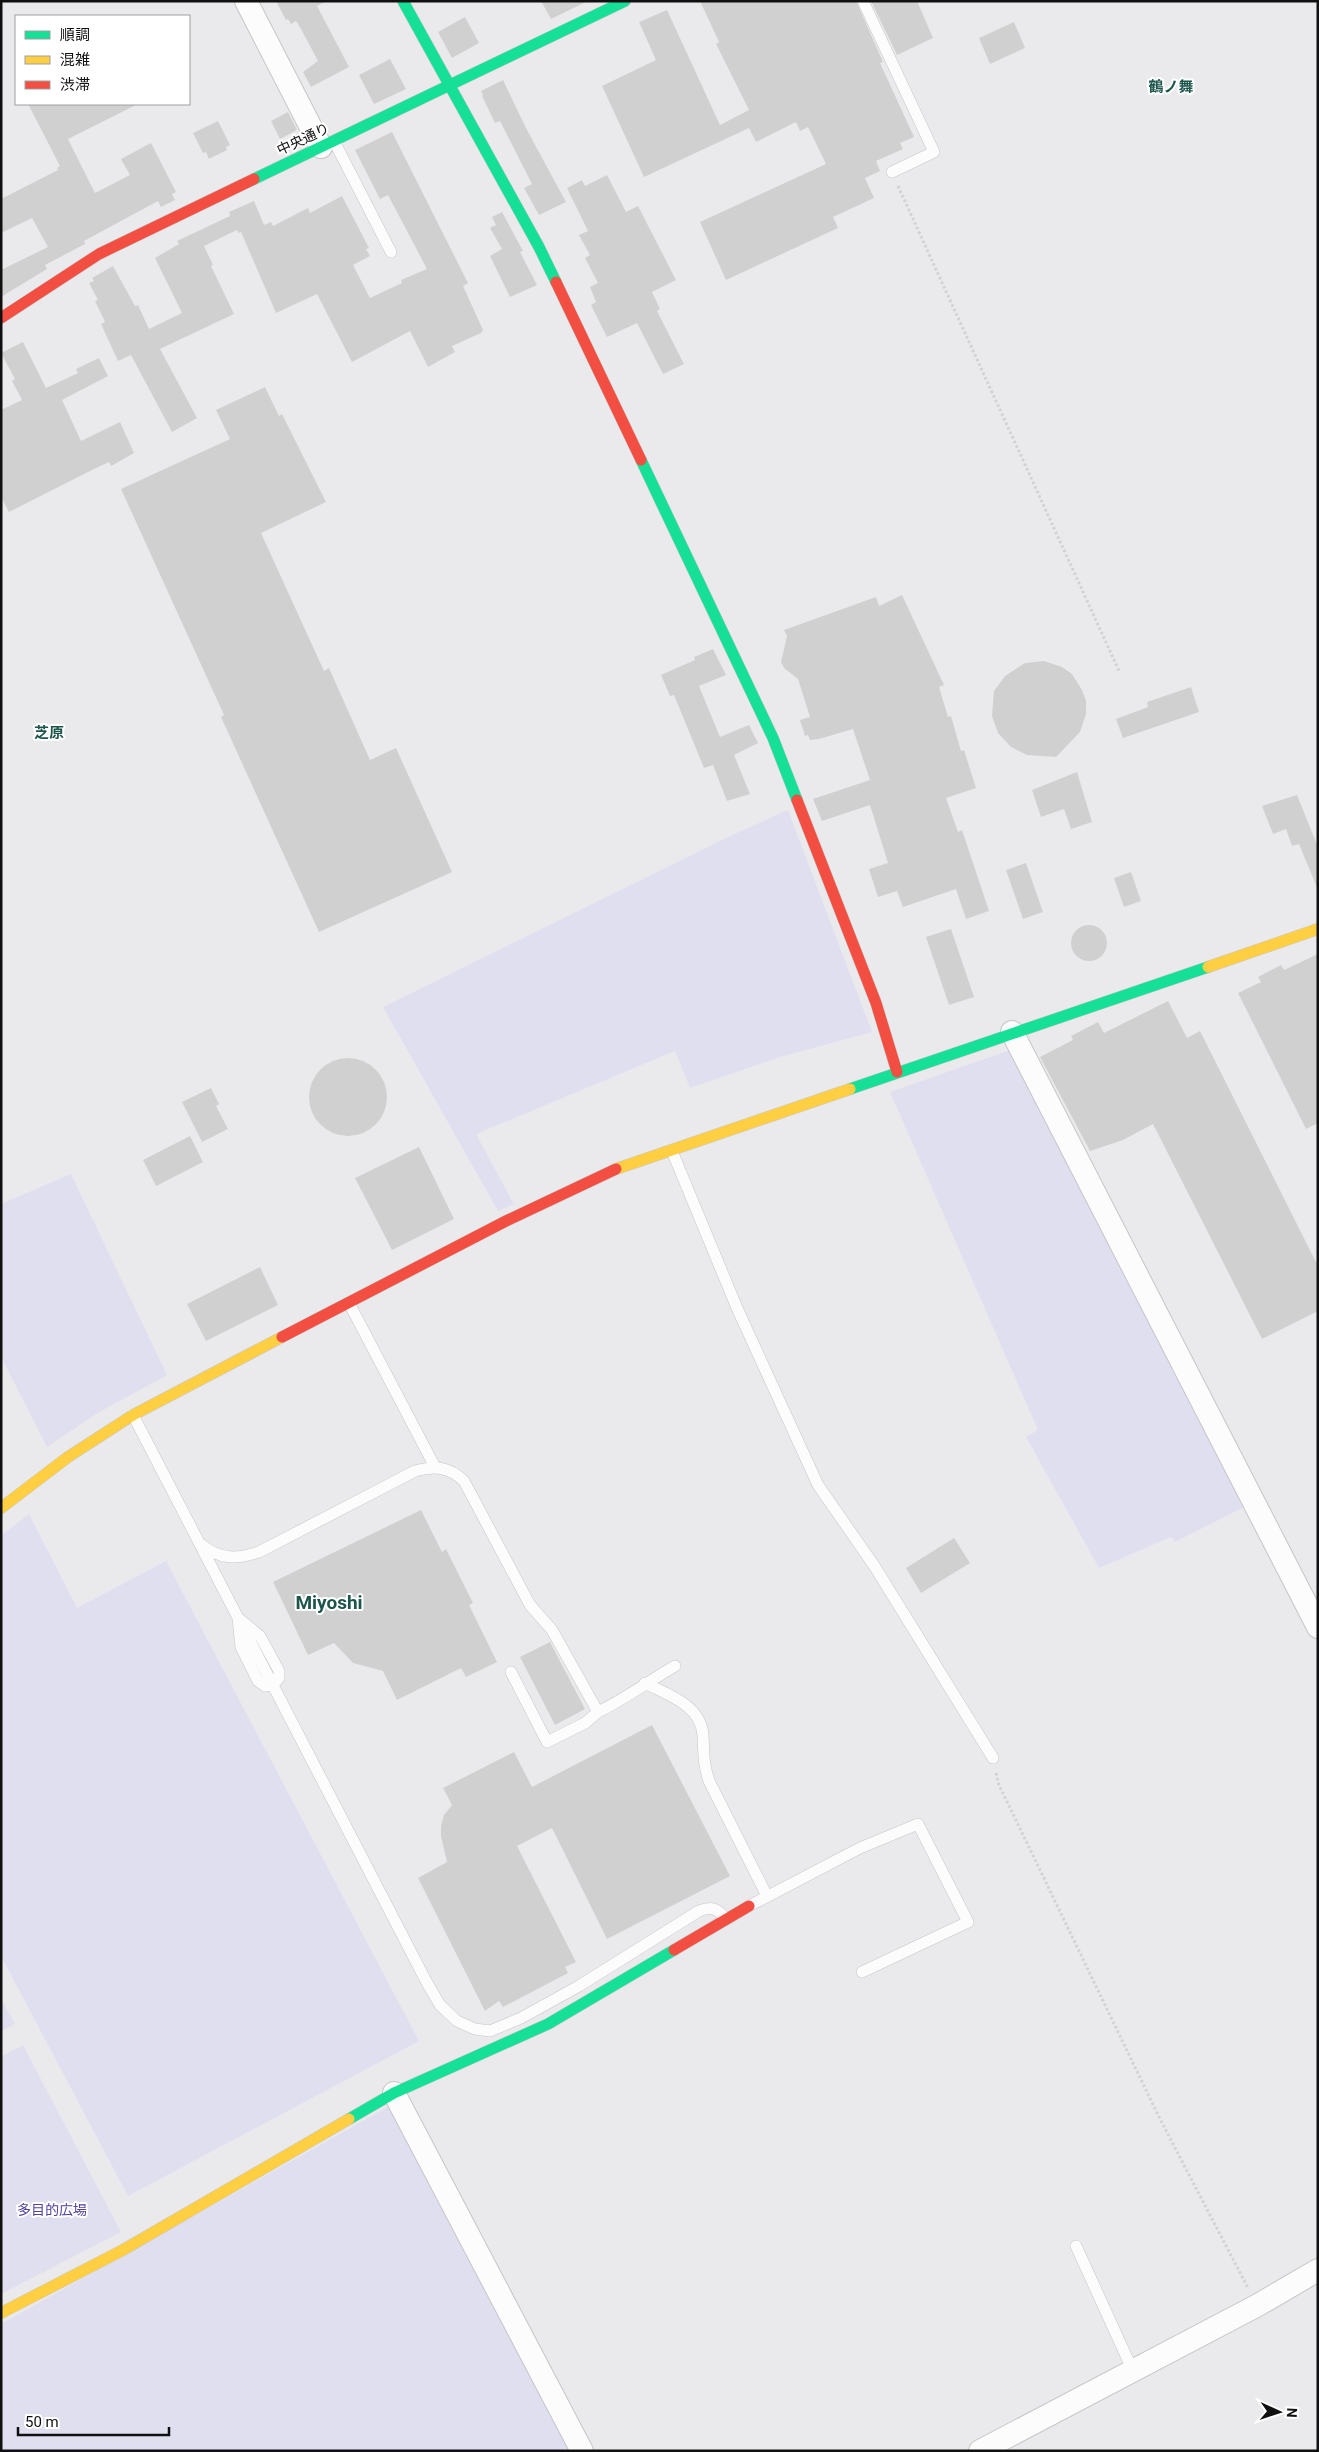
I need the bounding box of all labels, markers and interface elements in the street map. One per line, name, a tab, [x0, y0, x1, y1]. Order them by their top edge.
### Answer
legend	[15, 15, 190, 105]
text: 順調	[60, 26, 90, 44]
text: 混雑	[60, 51, 90, 69]
text: 渋滞	[60, 76, 90, 94]
district label: 鶴ノ舞	[1148, 78, 1194, 96]
street label: 中央通り	[274, 120, 332, 158]
district label: 芝原	[34, 724, 64, 742]
district label: Miyoshi	[295, 1591, 363, 1614]
park label: 多目的広場	[17, 2202, 87, 2218]
north arrow	[1254, 2387, 1304, 2437]
scale bar	[18, 2404, 169, 2436]
text: N	[1284, 2407, 1300, 2418]
text: 50 m	[25, 2413, 59, 2431]

